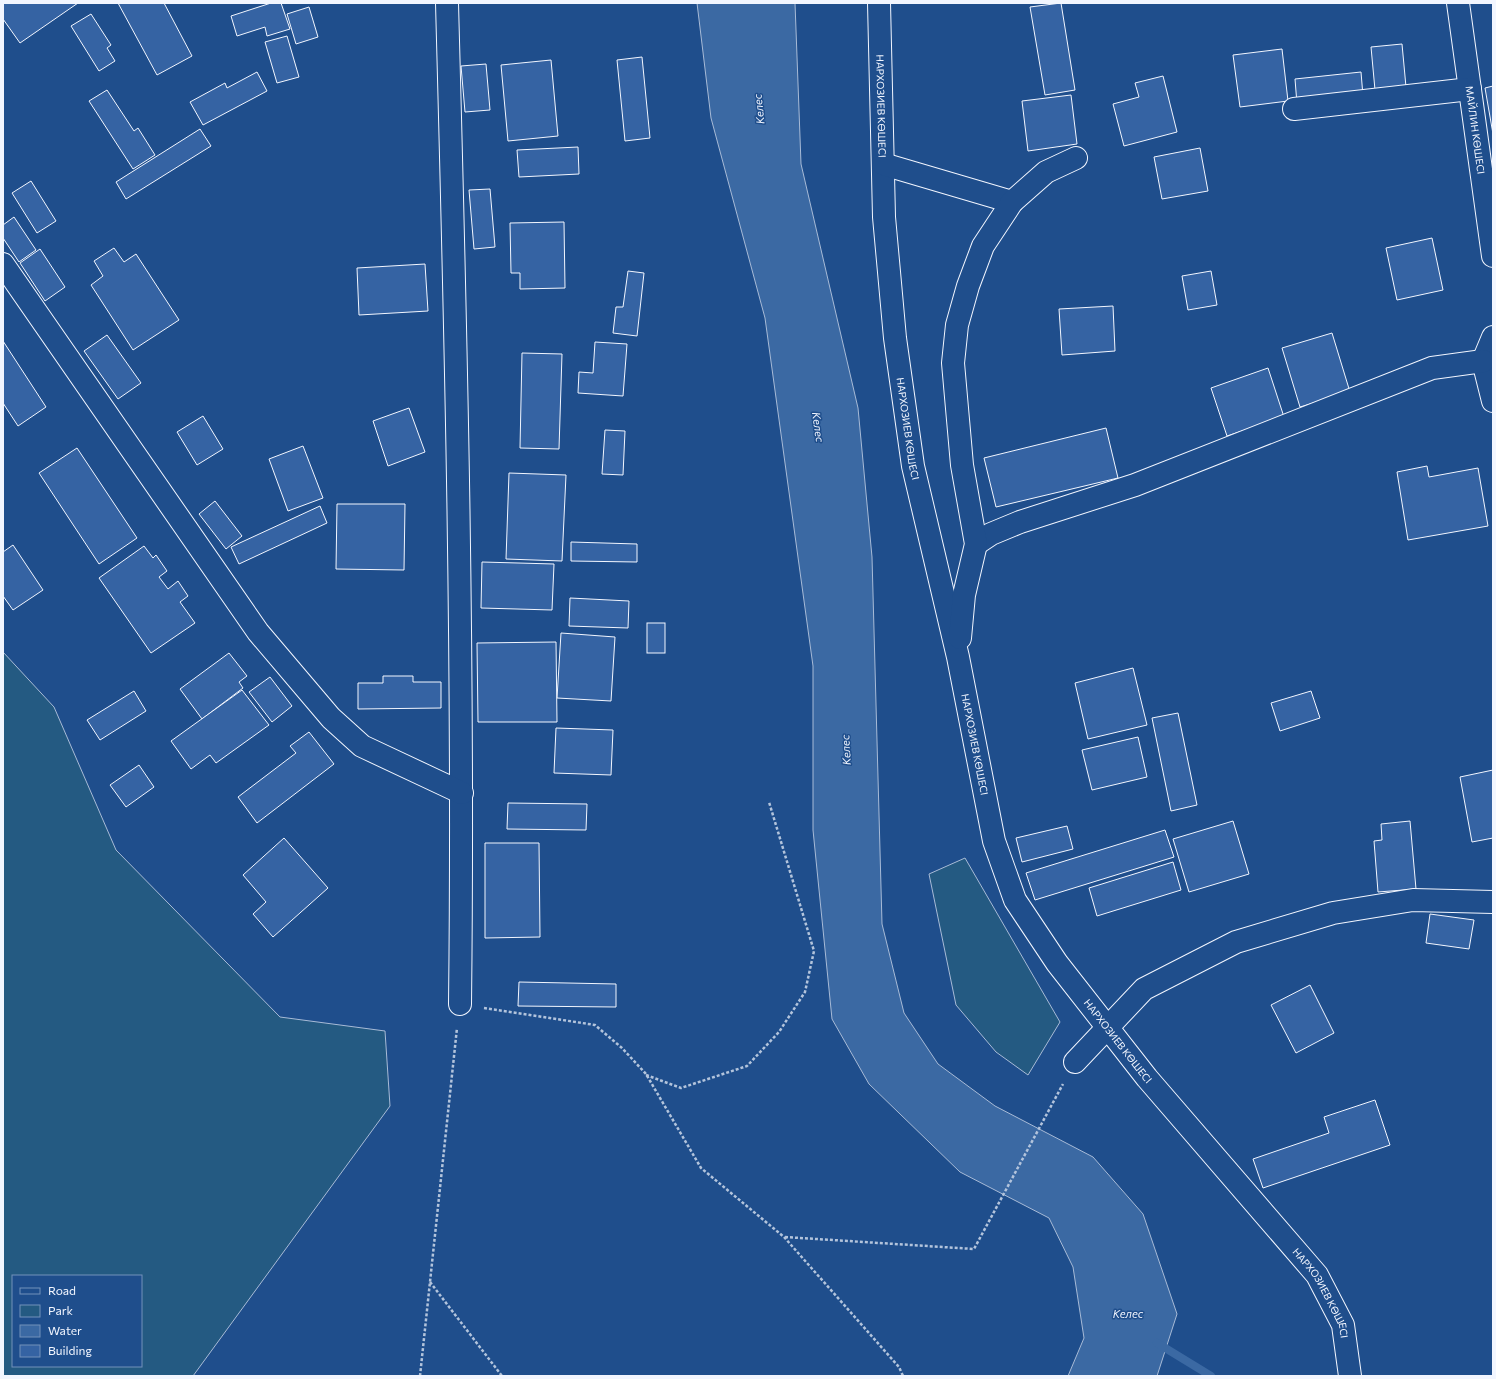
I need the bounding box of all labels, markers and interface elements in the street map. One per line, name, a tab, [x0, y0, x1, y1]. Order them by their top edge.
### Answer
street label: НАРХОЗИЕВ КӨШЕСІ	[874, 54, 889, 158]
street label: МАЙЛИН КӨШЕСІ	[1463, 85, 1488, 175]
water label: Келес	[750, 93, 767, 125]
street label: НАРХОЗИЕВ КӨШЕСІ	[895, 377, 922, 481]
water label: Келес	[810, 411, 827, 443]
street label: НАРХОЗИЕВ КӨШЕСІ	[959, 692, 991, 796]
water label: Келес	[838, 734, 853, 765]
street label: НАРХОЗИЕВ КӨШЕСІ	[1082, 997, 1155, 1085]
street label: НАРХОЗИЕВ КӨШЕСІ	[1290, 1246, 1351, 1339]
legend	[12, 1275, 142, 1367]
text: Road	[48, 1283, 76, 1297]
text: Park	[48, 1303, 74, 1317]
water label: Келес	[1113, 1307, 1144, 1320]
text: Water	[48, 1323, 82, 1337]
text: Building	[48, 1343, 92, 1357]

